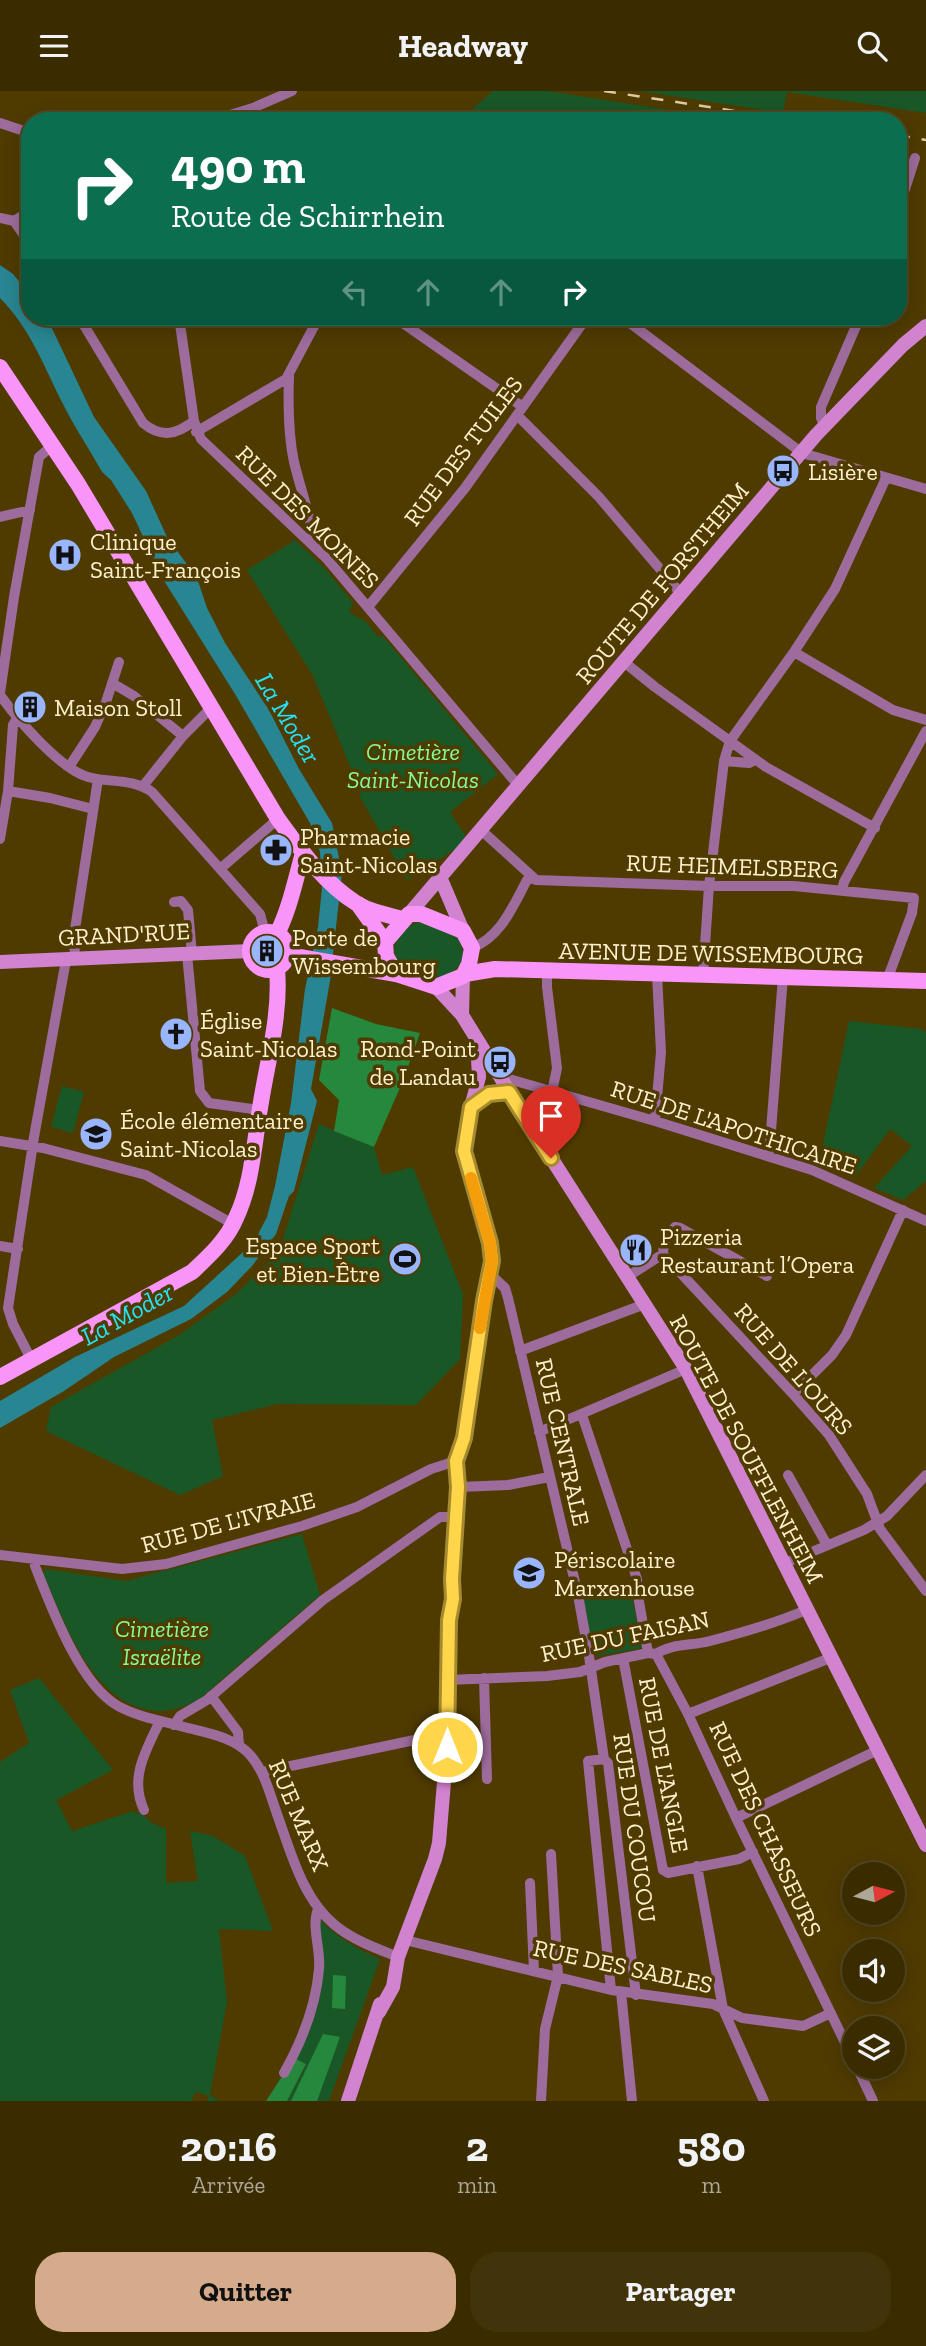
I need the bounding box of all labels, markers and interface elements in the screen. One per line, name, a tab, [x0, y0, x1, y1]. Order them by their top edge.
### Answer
icon: menu	[35, 27, 73, 65]
text: Headway	[398, 27, 528, 65]
icon: search	[853, 27, 891, 65]
text: 490 m	[171, 137, 305, 196]
icon: right	[56, 140, 147, 231]
text: Route de Schirrhein	[171, 197, 444, 235]
icon: left	[336, 273, 374, 311]
icon: ahead	[409, 273, 447, 311]
icon: ahead	[482, 273, 520, 311]
icon: right	[555, 273, 593, 311]
street label: RUE DES TUILES	[397, 371, 529, 531]
street label: RUE DES MOINES	[230, 439, 386, 595]
bus stop icon: Lisière	[764, 452, 802, 490]
place label: Lisière	[808, 457, 878, 486]
street label: ROUTE DE FORSTHEIM	[569, 476, 755, 690]
place label: Clinique Saint-François	[90, 527, 241, 584]
hospital icon: Clinique Saint-François	[46, 536, 84, 574]
water label: La Moder	[248, 667, 328, 769]
building icon: Maison Stoll	[11, 688, 49, 726]
place label: Maison Stoll	[54, 693, 182, 722]
park label: Cimetière Saint-Nicolas	[347, 737, 479, 794]
place label: Pharmacie Saint-Nicolas	[300, 822, 437, 879]
pharmacy icon: Pharmacie Saint-Nicolas	[257, 831, 295, 869]
street label: RUE HEIMELSBERG	[625, 848, 839, 884]
street label: GRAND'RUE	[57, 916, 191, 952]
place label: Porte de Wissembourg	[292, 923, 436, 980]
building icon: Porte de Wissembourg	[248, 932, 286, 970]
street label: AVENUE DE WISSEMBOURG	[558, 936, 864, 970]
place label: Église Saint-Nicolas	[200, 1006, 337, 1063]
church icon: Église Saint-Nicolas	[157, 1015, 195, 1053]
place label: Rond-Point de Landau	[360, 1034, 477, 1091]
bus stop icon: Rond-Point de Landau	[481, 1043, 519, 1081]
street label: RUE DE L'APOTHICAIRE	[608, 1074, 860, 1180]
pin	[521, 1086, 581, 1158]
icon: arrive	[532, 1097, 570, 1135]
place label: École élémentaire Saint-Nicolas	[120, 1106, 304, 1163]
school or university icon: École élémentaire Saint-Nicolas	[77, 1115, 115, 1153]
place label: Pizzeria Restaurant l’Opera	[660, 1222, 855, 1279]
place label: Espace Sport et Bien-Être	[245, 1231, 380, 1288]
restaurant icon: Pizzeria Restaurant l’Opera	[617, 1231, 655, 1269]
sports icon: Espace Sport et Bien-Être	[386, 1240, 424, 1278]
water label: La Moder	[75, 1276, 179, 1352]
street label: RUE DE L'OURS	[729, 1297, 859, 1441]
street label: ROUTE DE SOUFFLENHEIM	[664, 1310, 830, 1588]
street label: RUE CENTRALE	[530, 1355, 596, 1529]
street label: RUE DE L'IVRAIE	[138, 1485, 318, 1559]
place label: Périscolaire Marxenhouse	[554, 1545, 695, 1602]
school or university icon: Périscolaire Marxenhouse	[510, 1554, 548, 1592]
street label: RUE DU FAISAN	[538, 1604, 712, 1668]
park label: Cimetière Israëlite	[115, 1614, 209, 1671]
street label: RUE DE L'ANGLE	[633, 1675, 695, 1855]
position arrow	[410, 1710, 484, 1784]
street label: RUE DES CHASSEURS	[703, 1717, 829, 1941]
street label: RUE DU COUCOU	[607, 1732, 663, 1924]
street label: RUE MARX	[263, 1755, 335, 1875]
north arrow	[842, 1862, 905, 1925]
map controls	[842, 1862, 905, 2079]
street label: RUE DES SABLES	[531, 1933, 715, 1999]
button: sound	[842, 1939, 905, 2002]
button: layers	[842, 2016, 905, 2079]
text: 20:16	[180, 2121, 277, 2172]
text: 2	[466, 2121, 488, 2172]
text: 580	[677, 2121, 746, 2172]
text: Arrivée	[192, 2171, 265, 2199]
text: min	[457, 2171, 497, 2199]
text: m	[701, 2171, 721, 2199]
button: Quitter	[35, 2252, 456, 2332]
button: Partager	[470, 2252, 891, 2332]

